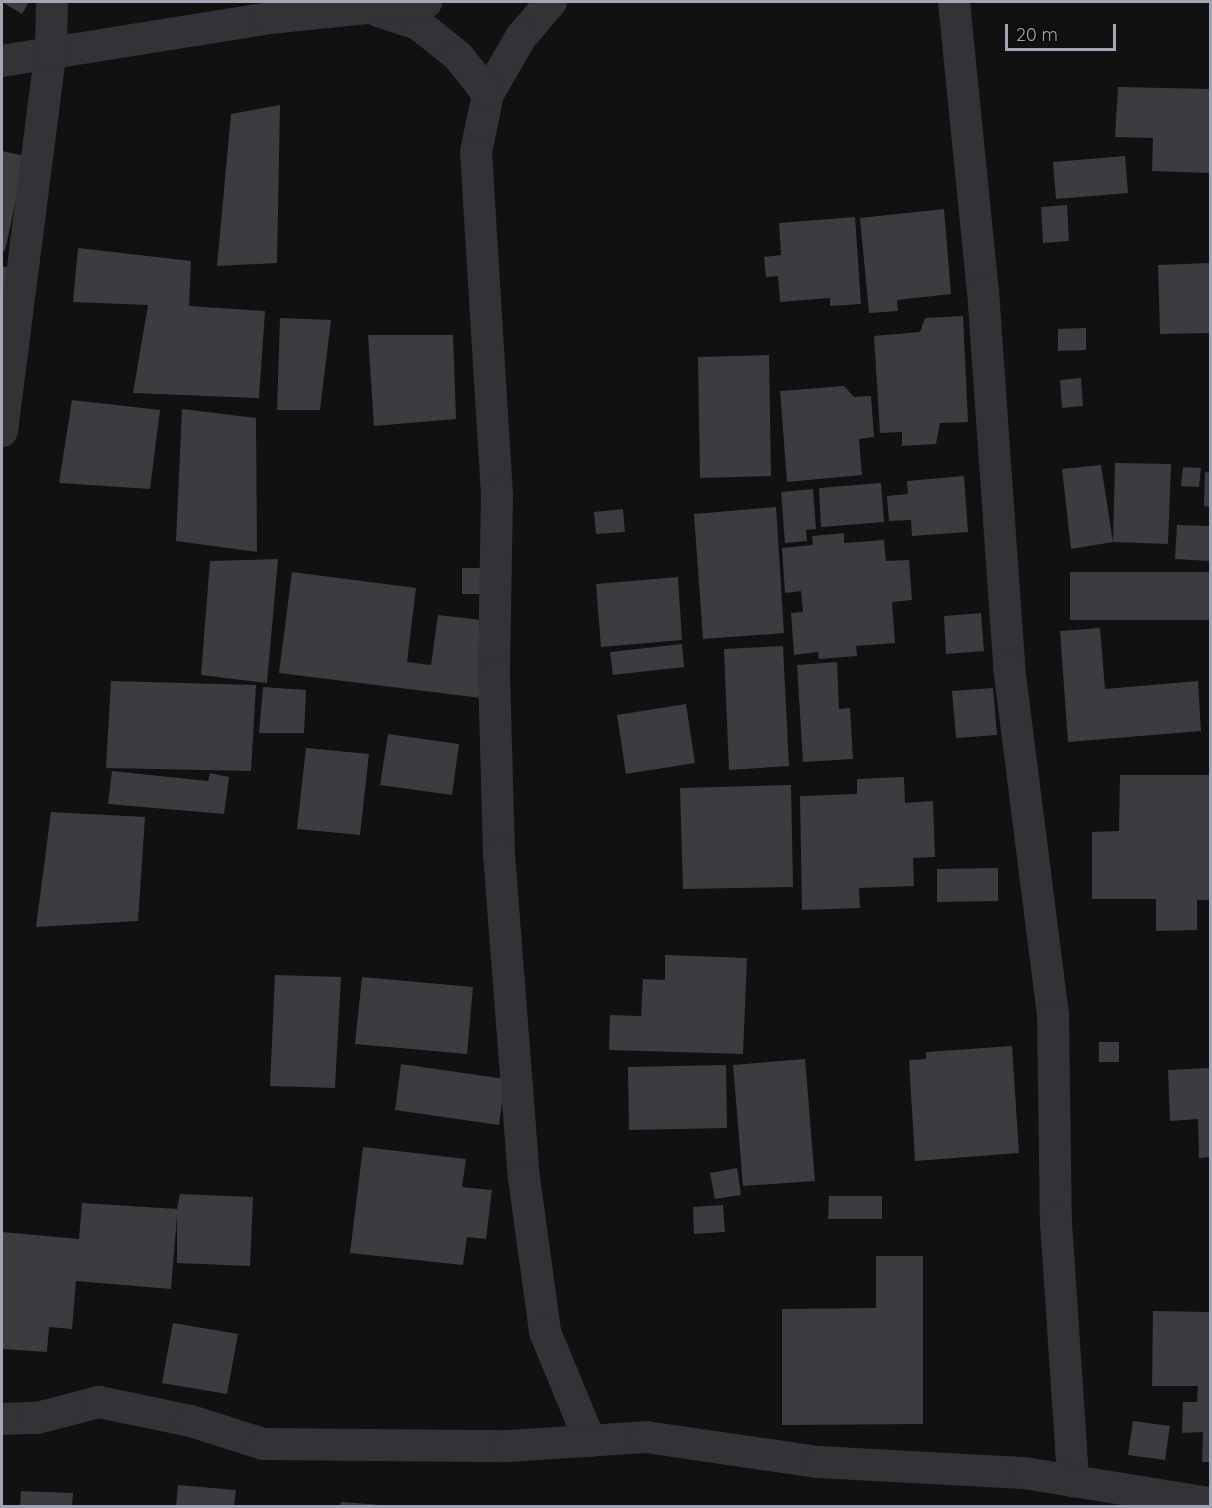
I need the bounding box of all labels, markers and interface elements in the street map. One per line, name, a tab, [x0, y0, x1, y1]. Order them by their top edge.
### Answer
scale bar	[1008, 12, 1119, 50]
text: 20 m	[1016, 23, 1058, 46]

